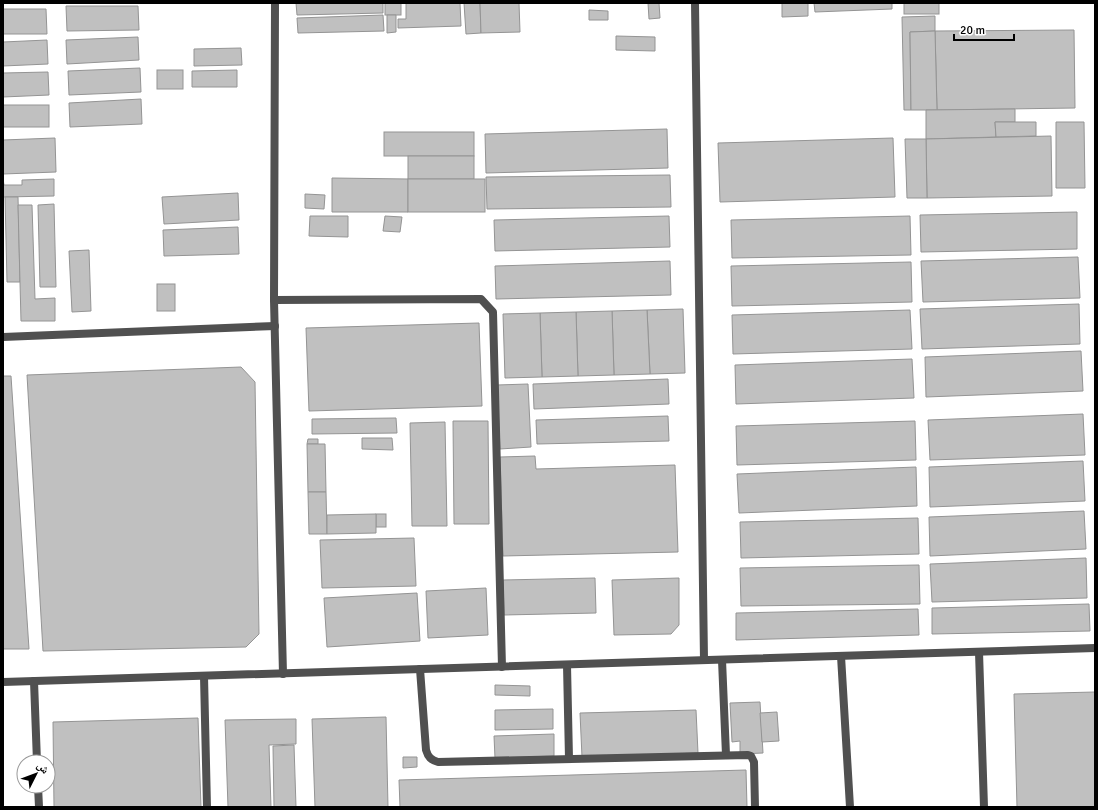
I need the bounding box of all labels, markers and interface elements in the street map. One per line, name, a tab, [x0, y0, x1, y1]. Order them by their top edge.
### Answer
scale bar	[954, 16, 1014, 42]
text: 20 m	[960, 23, 985, 38]
north arrow	[16, 754, 56, 794]
text: ش	[34, 759, 52, 777]

